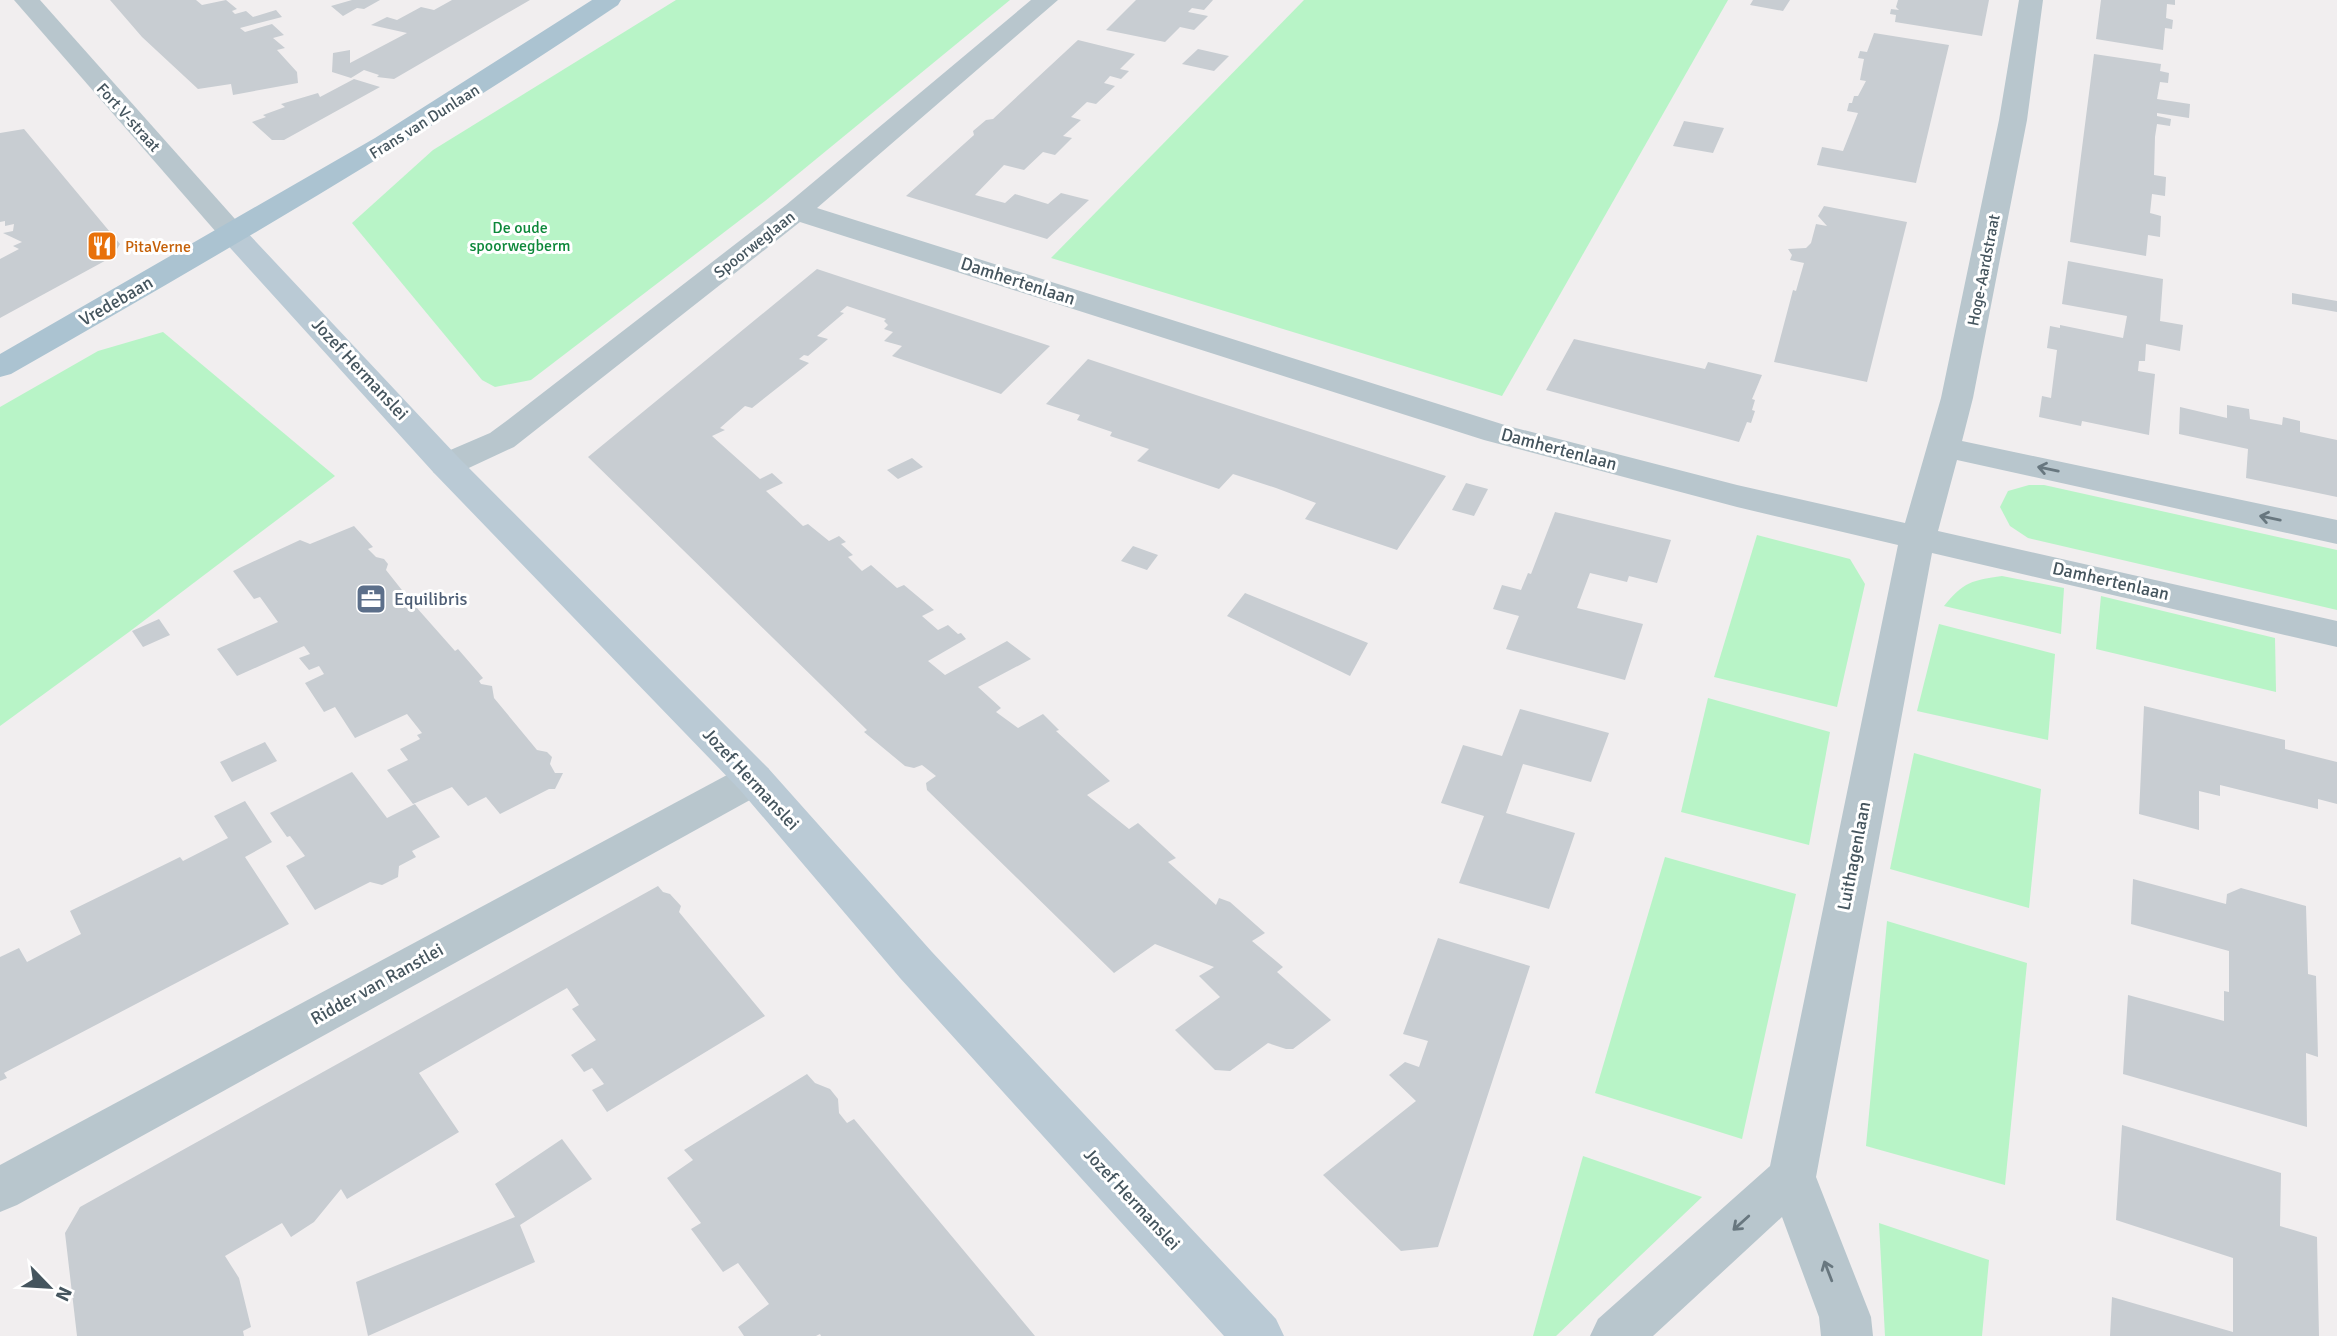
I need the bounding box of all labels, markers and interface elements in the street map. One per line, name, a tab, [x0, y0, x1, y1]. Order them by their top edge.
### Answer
street label: Fort V-straat	[92, 79, 165, 157]
street label: Frans van Dunlaan	[366, 80, 483, 164]
street label: Spoorweglaan	[710, 207, 799, 283]
street label: Hoge-Aardstraat	[1963, 212, 2005, 328]
park label: De oude spoorwegberm	[469, 218, 571, 256]
restaurant icon: PitaVerne	[85, 229, 119, 263]
place label: PitaVerne	[125, 237, 191, 257]
street label: Damhertenlaan	[958, 252, 1078, 310]
street label: Vredebaan	[75, 271, 157, 331]
street label: Jozef Hermanslei	[307, 313, 413, 425]
street label: Damhertenlaan	[1499, 423, 1619, 475]
one-way arrow	[2037, 462, 2060, 476]
one-way arrow	[2259, 510, 2282, 524]
street label: Damhertenlaan	[2050, 557, 2172, 605]
office icon: Equilibris	[354, 582, 388, 616]
place label: Equilibris	[394, 588, 468, 610]
street label: Jozef Hermanslei	[698, 723, 804, 835]
street label: Luithagenlaan	[1833, 800, 1875, 912]
street label: Ridder van Ranstlei	[307, 938, 447, 1030]
street label: Jozef Hermanslei	[1079, 1143, 1185, 1255]
one-way arrow	[1733, 1215, 1751, 1231]
north arrow	[14, 1252, 84, 1322]
one-way arrow	[1821, 1261, 1833, 1282]
text: N	[50, 1283, 77, 1305]

